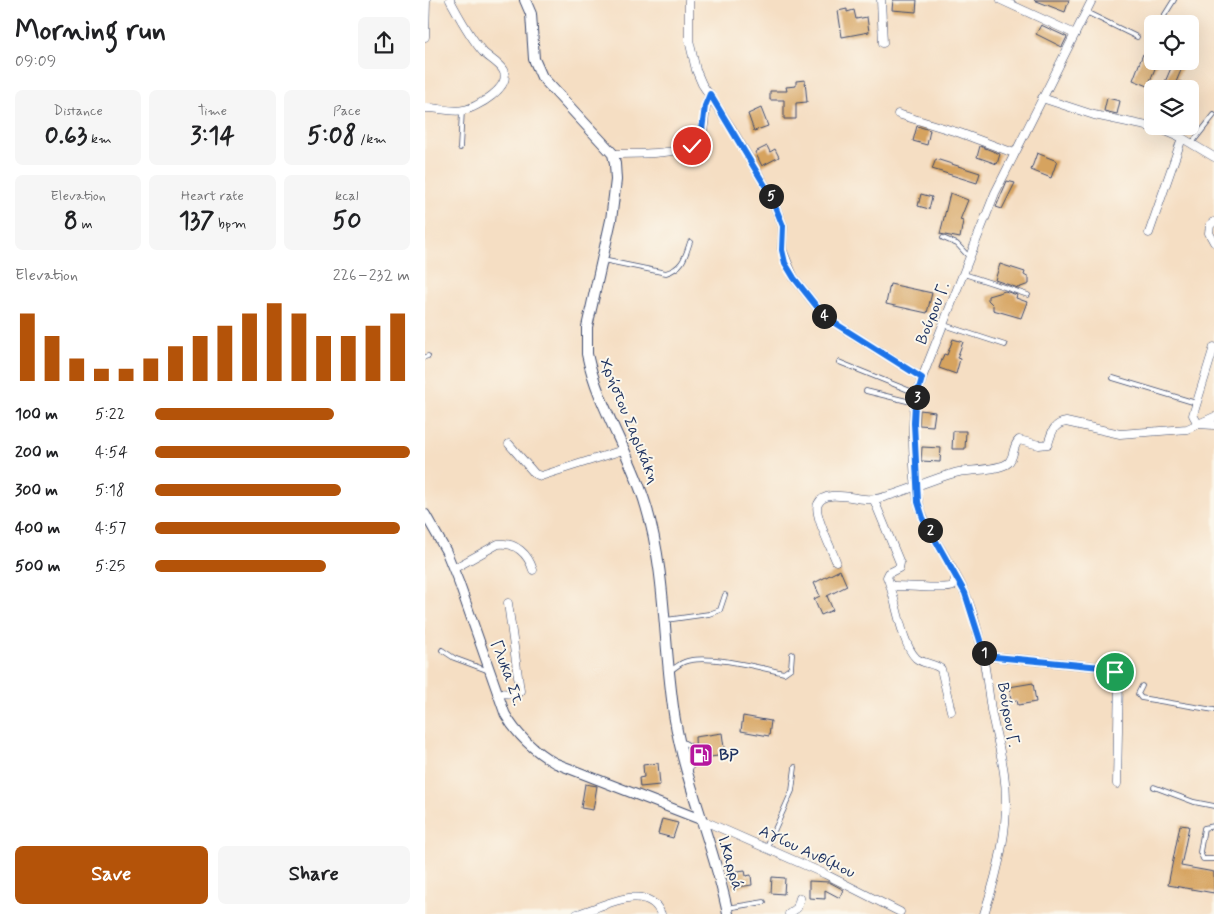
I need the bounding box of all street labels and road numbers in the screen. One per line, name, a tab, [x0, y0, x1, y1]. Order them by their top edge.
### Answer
street label: Βούρου Γ.	[911, 279, 955, 347]
street label: Χρήστου Σαρικάκη	[594, 355, 664, 487]
street label: Γλυκα Στ.	[485, 637, 529, 709]
street label: Βούρου Γ.	[992, 681, 1024, 749]
street label: Αγίου Ανθίμου	[756, 821, 858, 883]
street label: Ι.Καρρά	[712, 833, 748, 893]

